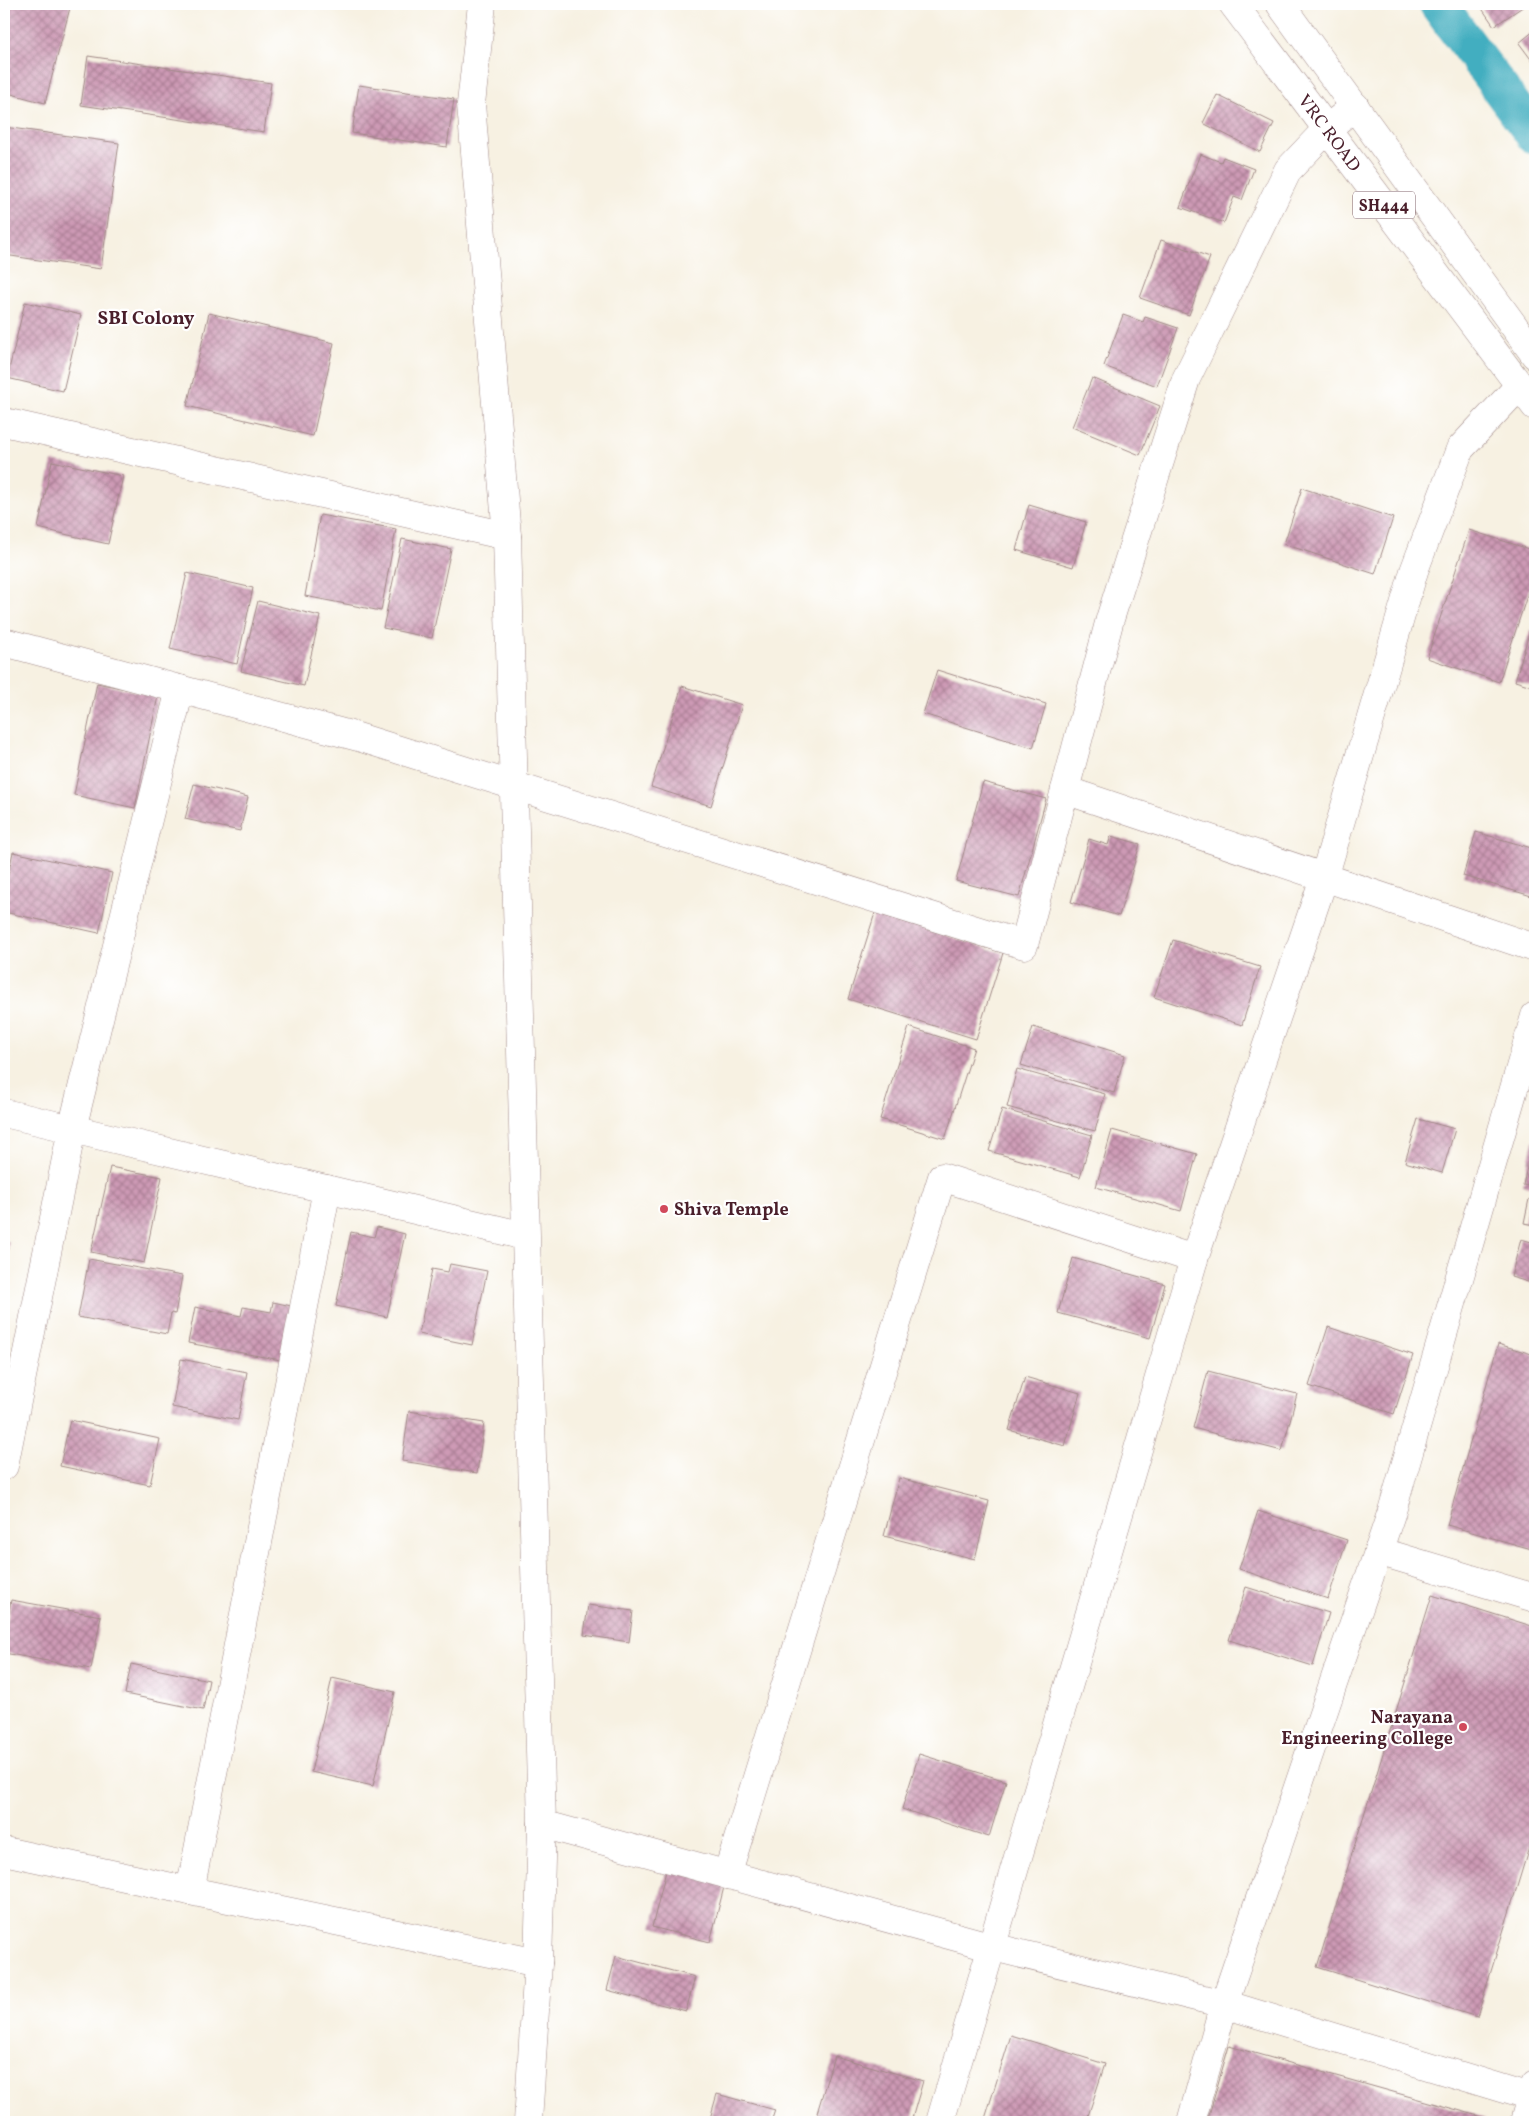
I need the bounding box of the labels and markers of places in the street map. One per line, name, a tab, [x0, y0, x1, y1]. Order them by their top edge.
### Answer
place label: Shiva Temple	[674, 1198, 789, 1223]
marker: Shiva Temple	[658, 1203, 670, 1215]
place label: Narayana Engineering College	[1281, 1706, 1453, 1752]
marker: Narayana Engineering College	[1457, 1721, 1469, 1733]

